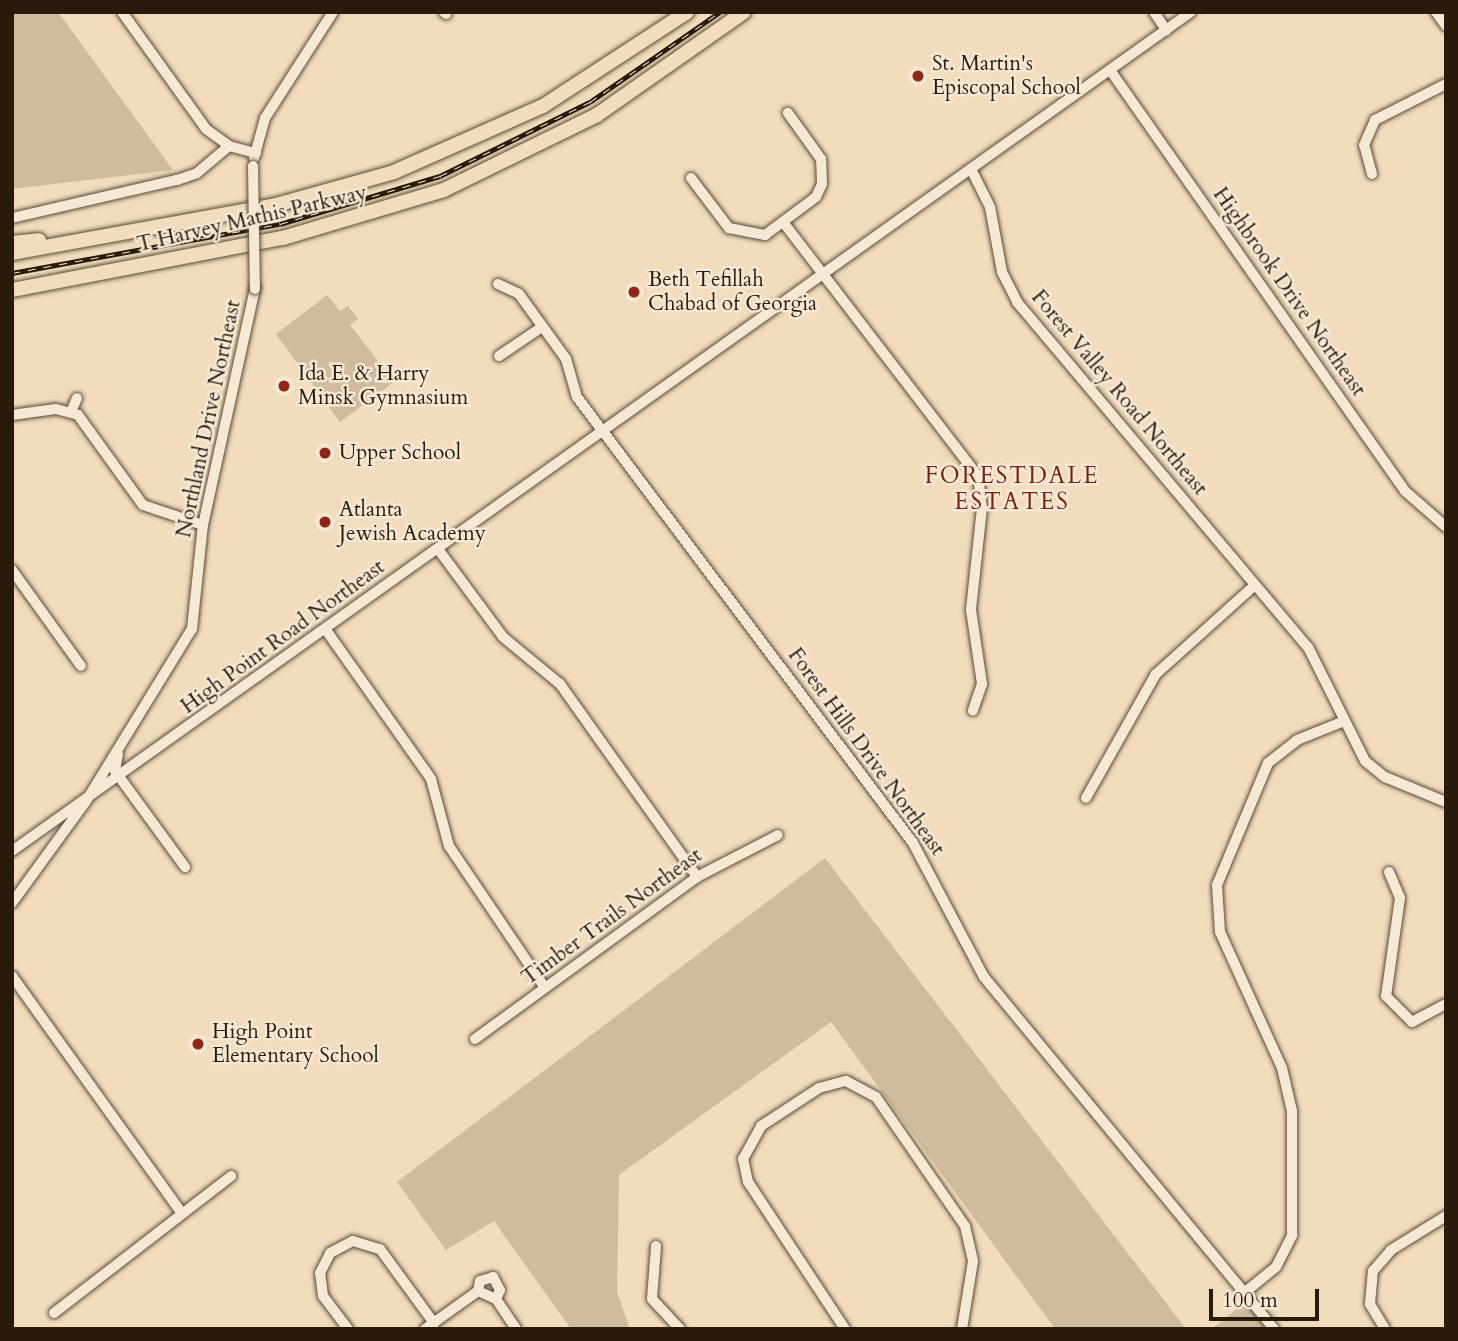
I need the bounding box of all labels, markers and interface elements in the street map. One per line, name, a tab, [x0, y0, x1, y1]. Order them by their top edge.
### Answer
place label: St. Martin's Episcopal School	[932, 51, 1081, 101]
marker: St. Martin's Episcopal School	[910, 68, 926, 84]
street label: T Harvey Mathis Parkway	[135, 180, 369, 258]
street label: Highbrook Drive Northeast	[1207, 183, 1371, 401]
place label: Beth Tefillah Chabad of Georgia	[648, 267, 817, 317]
marker: Beth Tefillah Chabad of Georgia	[626, 284, 642, 300]
street label: Forest Valley Road Northeast	[1026, 285, 1212, 501]
street label: Northland Drive Northeast	[172, 298, 246, 540]
place label: Ida E. & Harry Minsk Gymnasium	[298, 361, 468, 411]
marker: Ida E. & Harry Minsk Gymnasium	[276, 378, 292, 394]
place label: Upper School	[339, 440, 461, 466]
marker: Upper School	[317, 445, 333, 461]
district label: FORESTDALE ESTATES	[926, 462, 1098, 516]
place label: Atlanta Jewish Academy	[339, 497, 486, 547]
marker: Atlanta Jewish Academy	[317, 514, 333, 530]
street label: High Point Road Northeast	[176, 555, 390, 719]
street label: Forest Hills Drive Northeast	[782, 643, 950, 861]
street label: Timber Trails Northeast	[517, 843, 707, 991]
place label: High Point Elementary School	[212, 1019, 379, 1069]
marker: High Point Elementary School	[190, 1036, 206, 1052]
scale bar	[1213, 1274, 1323, 1318]
text: 100 m	[1222, 1286, 1278, 1315]

